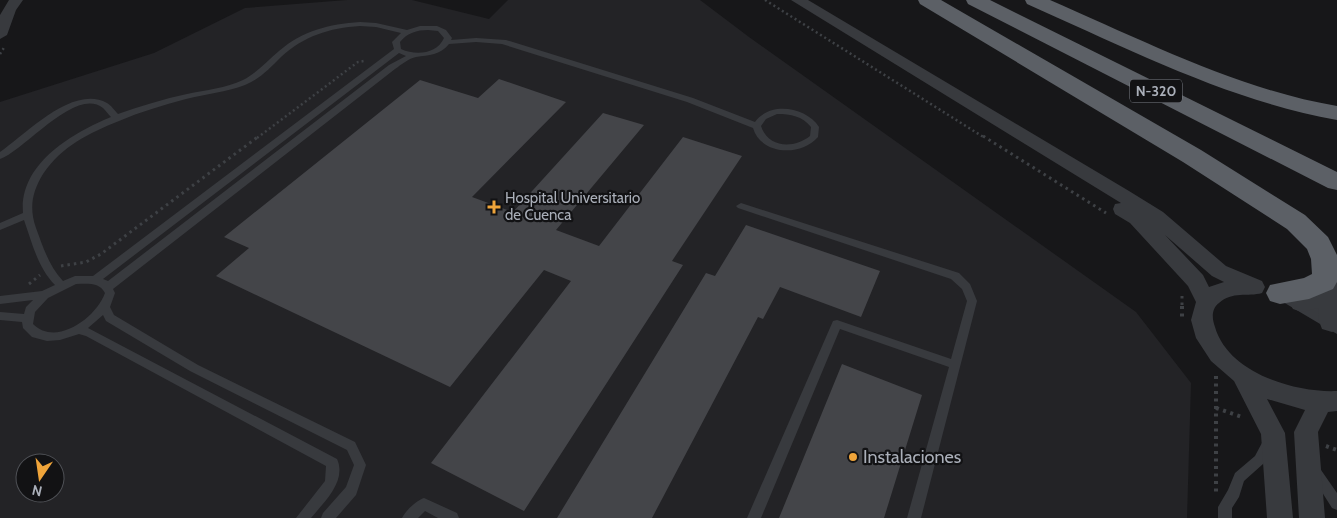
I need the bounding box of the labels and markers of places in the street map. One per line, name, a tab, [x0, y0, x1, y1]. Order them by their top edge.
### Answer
place label: Hospital Universitario de Cuenca	[505, 189, 640, 224]
marker: Hospital Universitario de Cuenca	[487, 200, 501, 214]
place label: Instalaciones	[863, 446, 961, 468]
marker: Instalaciones	[847, 451, 859, 463]

